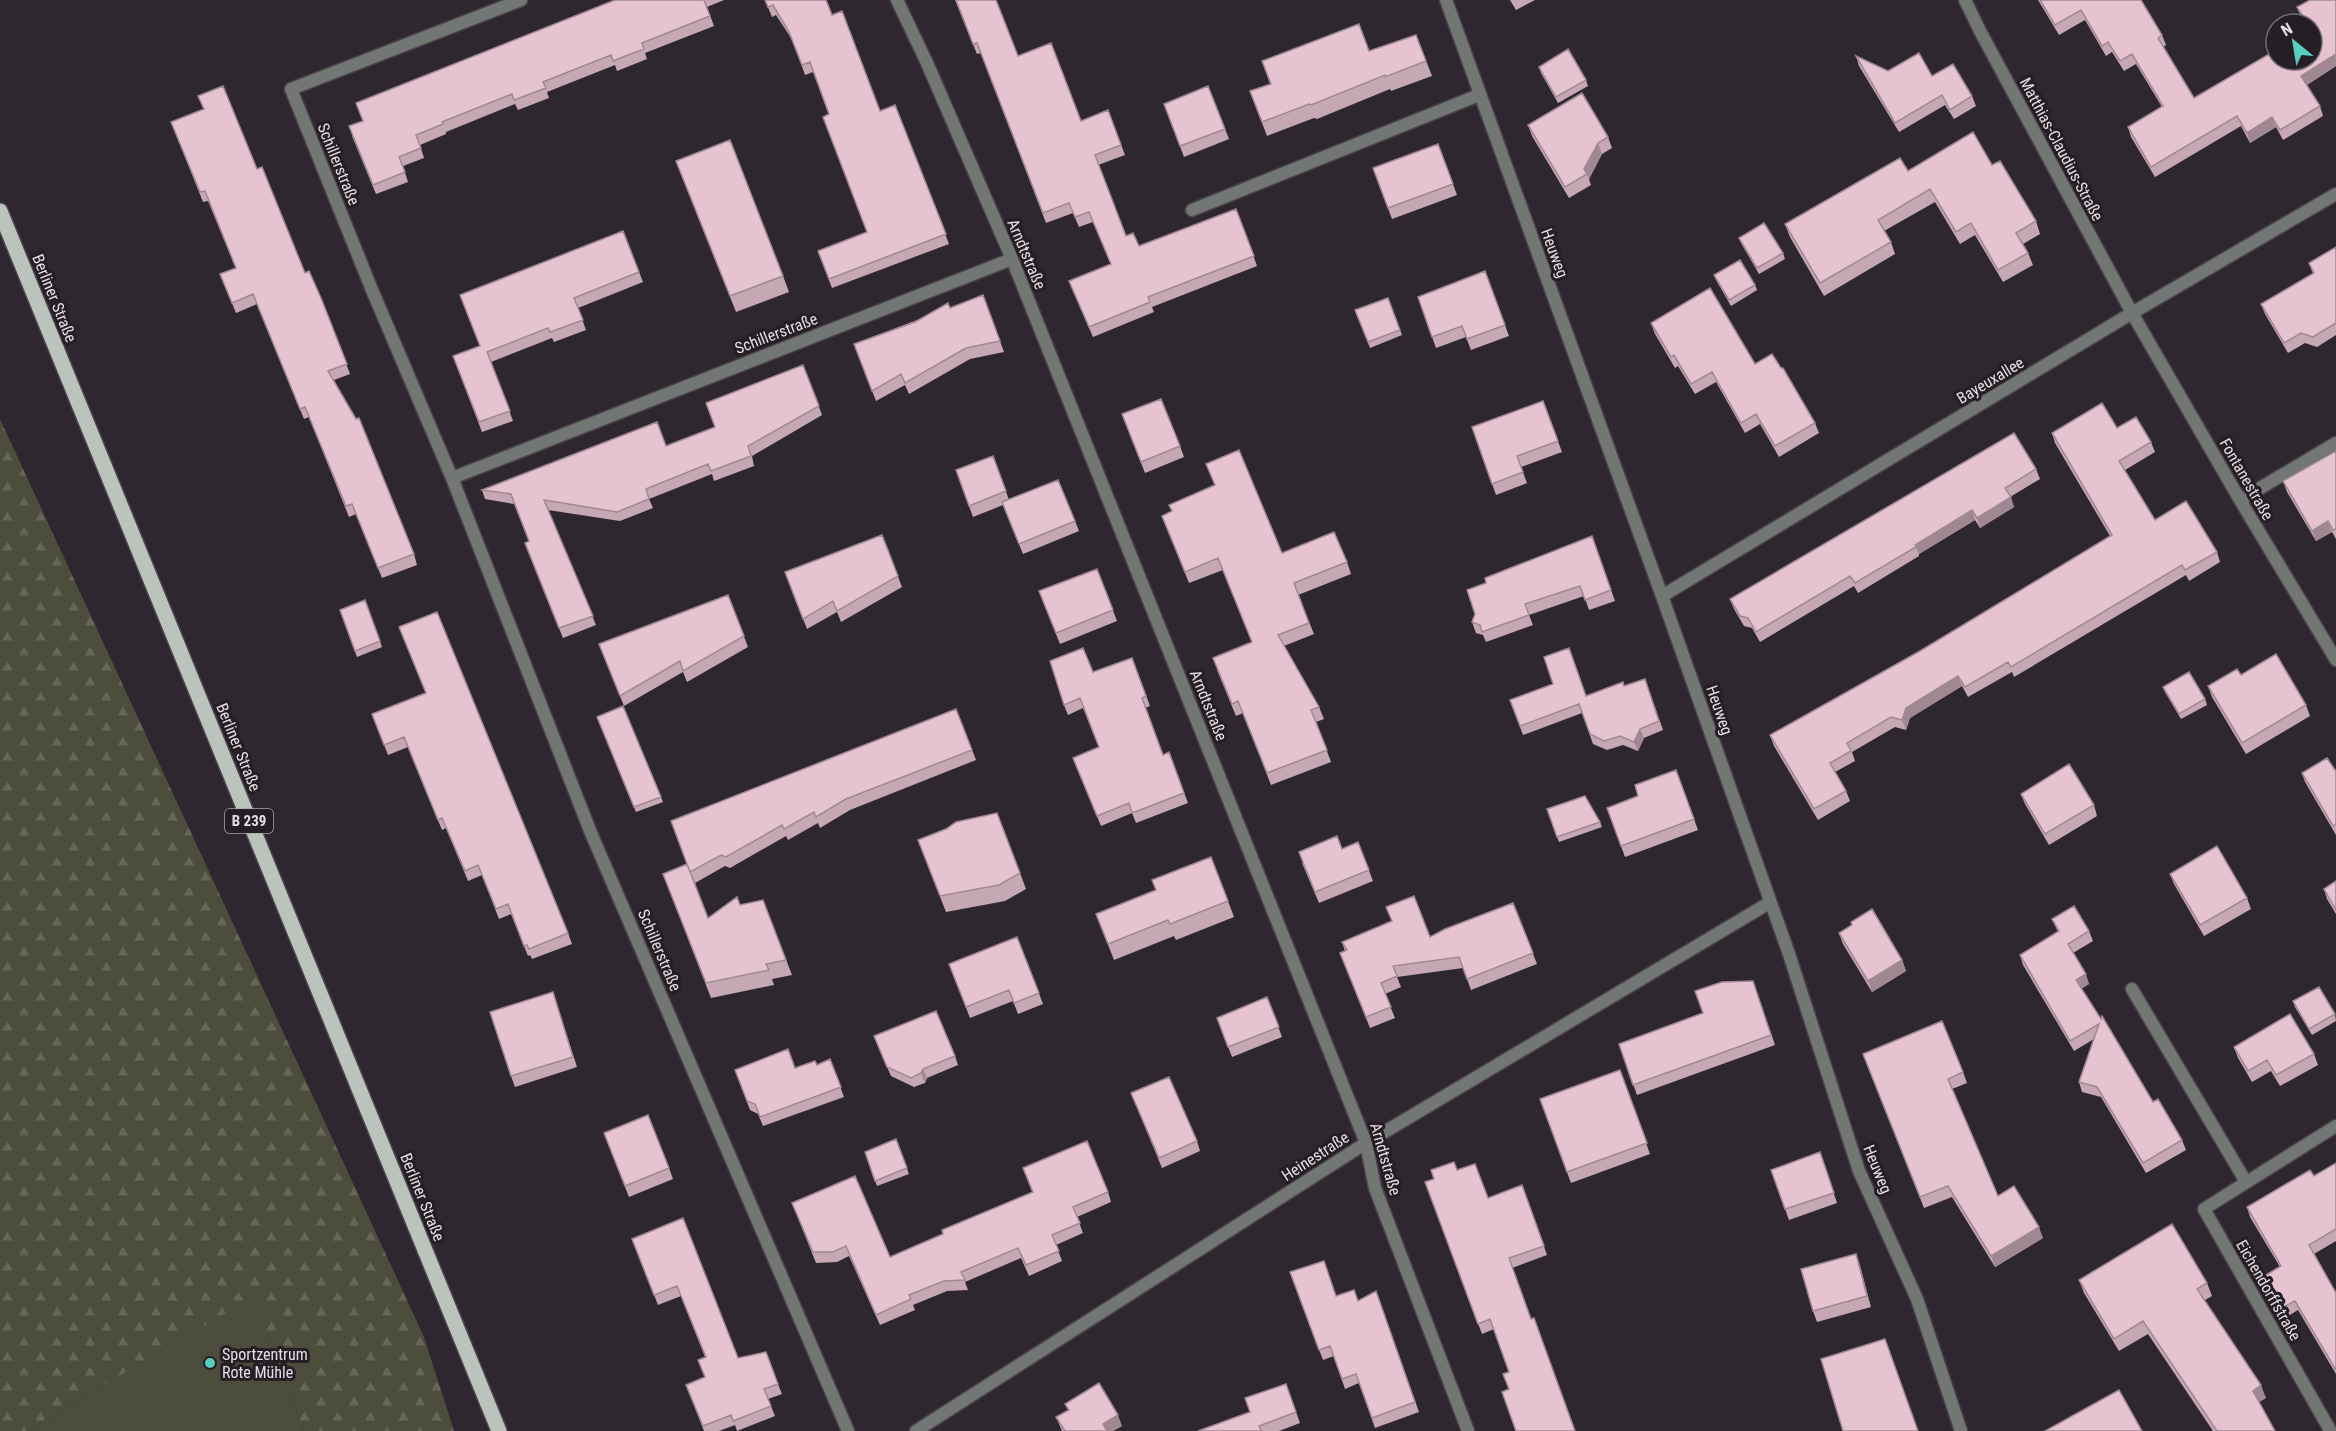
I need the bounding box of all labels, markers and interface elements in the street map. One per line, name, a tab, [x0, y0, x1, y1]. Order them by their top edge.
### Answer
north arrow	[2264, 12, 2324, 72]
text: N	[2278, 19, 2296, 40]
street label: Matthias-Claudius-Straße	[2016, 74, 2107, 224]
street label: Schillerstraße	[313, 120, 364, 208]
street label: Arndtstraße	[1003, 216, 1050, 292]
street label: Heuweg	[1537, 226, 1572, 280]
street label: Berliner Straße	[28, 251, 81, 345]
street label: Schillerstraße	[732, 309, 820, 358]
street label: Bayeuxallee	[1953, 353, 2027, 408]
street label: Fontanestraße	[2216, 435, 2278, 523]
street label: Arndtstraße	[1186, 667, 1231, 743]
street label: Heuweg	[1702, 683, 1737, 737]
street label: Berliner Straße	[212, 700, 265, 794]
road number: B 239	[225, 809, 273, 833]
street label: Schillerstraße	[634, 906, 685, 994]
street label: Arndtstraße	[1366, 1121, 1405, 1198]
street label: Heinestraße	[1278, 1128, 1353, 1185]
street label: Heuweg	[1859, 1142, 1896, 1196]
street label: Berliner Straße	[396, 1150, 449, 1244]
street label: Eichendorffstraße	[2232, 1236, 2305, 1344]
place label: Sportzentrum Rote Mühle	[222, 1345, 308, 1382]
marker: Sportzentrum Rote Mühle	[203, 1356, 217, 1370]

